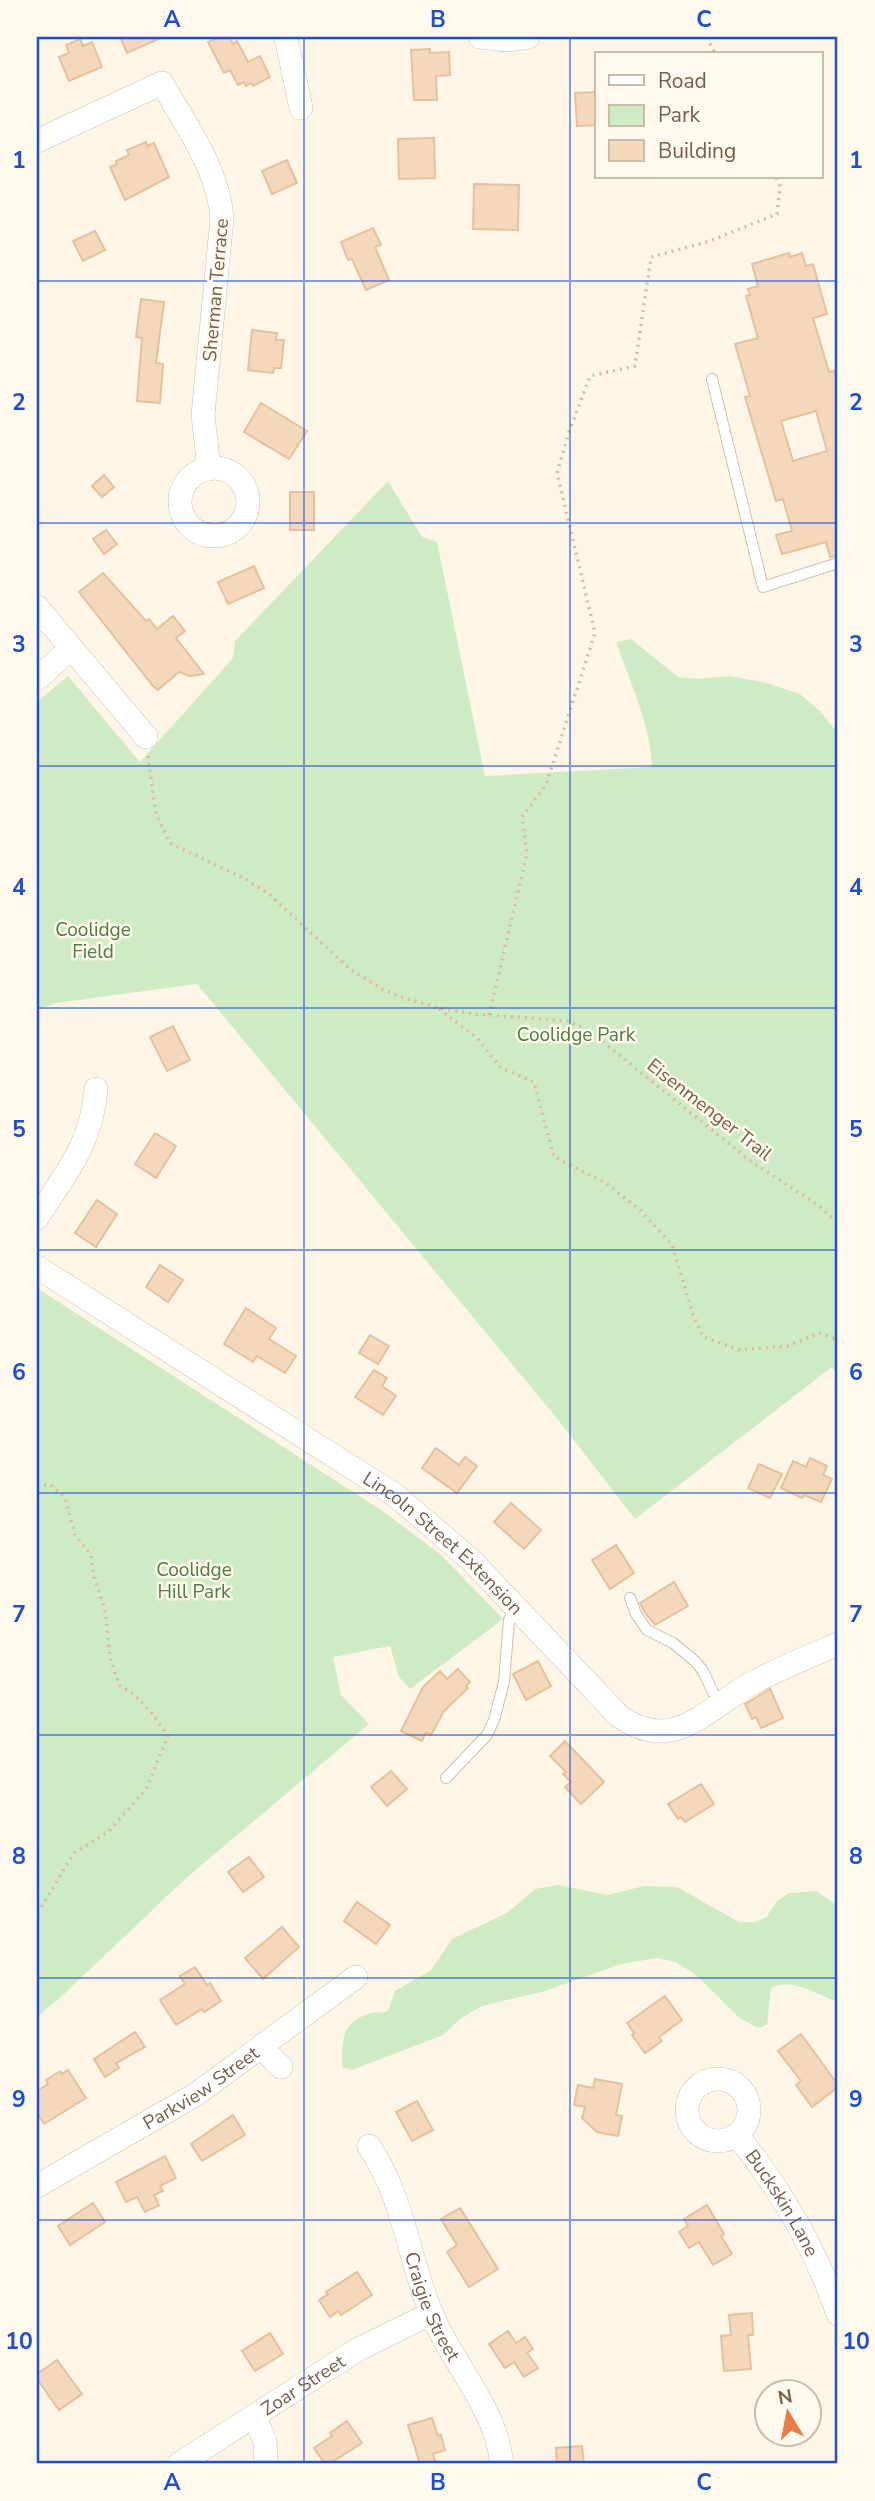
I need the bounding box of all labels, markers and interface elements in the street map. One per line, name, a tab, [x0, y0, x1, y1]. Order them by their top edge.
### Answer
text: A	[163, 4, 181, 35]
text: B	[430, 4, 446, 35]
text: C	[696, 4, 712, 35]
legend	[595, 52, 822, 178]
text: Road	[658, 67, 707, 95]
text: Park	[658, 101, 700, 129]
text: Building	[658, 137, 736, 165]
text: 1	[12, 145, 26, 176]
text: 1	[849, 145, 863, 176]
street label: Sherman Terrace	[197, 217, 235, 363]
text: 2	[12, 387, 26, 418]
text: 2	[849, 387, 863, 418]
text: 3	[12, 629, 26, 660]
text: 3	[849, 629, 863, 660]
text: 4	[12, 872, 26, 903]
text: 4	[849, 872, 863, 903]
park label: Coolidge Field	[55, 917, 131, 965]
park label: Coolidge Park	[517, 1022, 636, 1048]
street label: Eisenmenger Trail	[641, 1053, 778, 1167]
text: 5	[12, 1114, 26, 1145]
text: 5	[849, 1114, 863, 1145]
text: 6	[12, 1357, 26, 1388]
text: 6	[849, 1357, 863, 1388]
street label: Lincoln Street Extension	[357, 1466, 528, 1621]
park label: Coolidge Hill Park	[156, 1557, 232, 1605]
text: 7	[12, 1599, 26, 1630]
text: 7	[849, 1599, 863, 1630]
text: 8	[12, 1841, 26, 1872]
text: 8	[849, 1841, 863, 1872]
street label: Parkview Street	[138, 2040, 265, 2136]
text: 9	[12, 2084, 26, 2115]
text: 9	[849, 2084, 863, 2115]
street label: Buckskin Lane	[739, 2145, 825, 2261]
street label: Craigie Street	[398, 2249, 466, 2367]
text: 10	[5, 2326, 33, 2357]
text: 10	[842, 2326, 870, 2357]
street label: Zoar Street	[256, 2349, 351, 2422]
north arrow	[752, 2378, 822, 2448]
text: N	[776, 2383, 794, 2411]
text: A	[163, 2467, 181, 2498]
text: B	[430, 2467, 446, 2498]
text: C	[696, 2467, 712, 2498]

